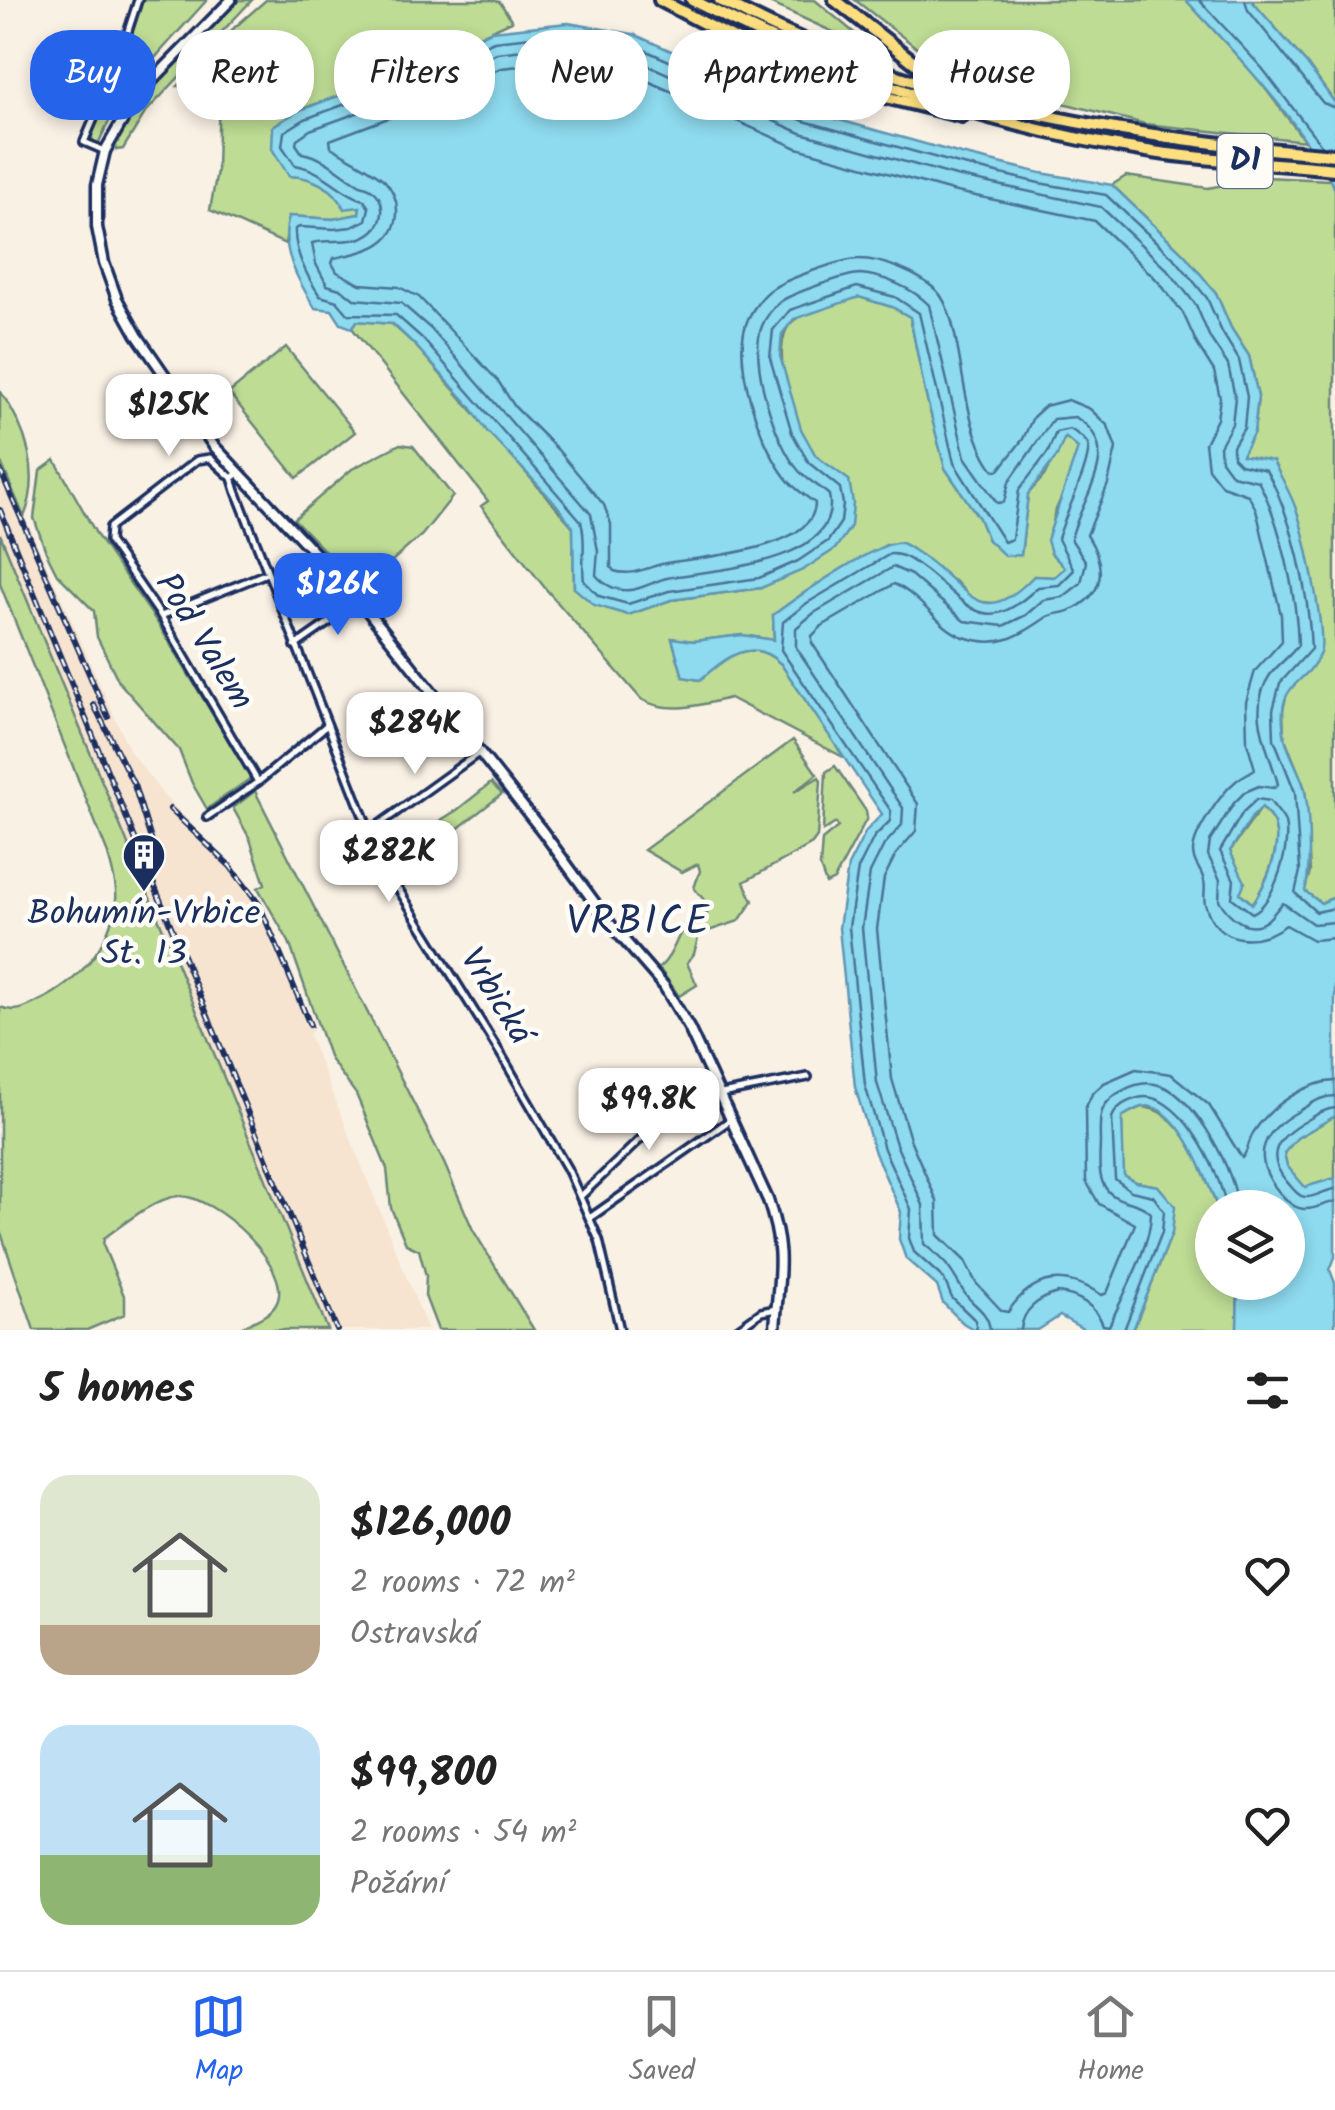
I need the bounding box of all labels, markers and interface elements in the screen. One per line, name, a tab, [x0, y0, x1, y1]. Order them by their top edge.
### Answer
chip: Buy	[30, 30, 156, 120]
chip: Rent	[176, 30, 314, 120]
chip: Filters	[334, 30, 495, 120]
chip: New	[515, 30, 648, 120]
chip: Apartment	[668, 30, 893, 120]
chip: House	[913, 30, 1070, 120]
road number: D1	[1218, 134, 1272, 188]
pin: $125K	[99, 374, 239, 459]
text: $125K	[128, 381, 210, 432]
pin: $126K	[268, 553, 408, 638]
text: $126K	[296, 560, 380, 611]
street label: Pod Valem	[139, 562, 267, 722]
pin: $284K	[345, 692, 485, 777]
text: $284K	[368, 699, 462, 750]
pin: $282K	[319, 820, 459, 905]
text: $282K	[342, 827, 436, 878]
building icon: Bohumín-Vrbice St. 13	[121, 832, 167, 893]
place label: Bohumín-Vrbice St. 13	[28, 887, 261, 983]
district label: VRBICE	[567, 891, 711, 955]
street label: Vrbická	[443, 937, 549, 1059]
pin: $99.8K	[568, 1068, 730, 1153]
text: $99.8K	[600, 1075, 698, 1126]
map controls	[1195, 1190, 1305, 1300]
button: layers	[1195, 1190, 1305, 1300]
text: 5 homes	[40, 1357, 195, 1424]
icon: filters	[1240, 1363, 1295, 1418]
text: $126,000	[350, 1491, 510, 1558]
icon: home	[120, 1515, 240, 1635]
icon: heart	[1240, 1548, 1295, 1603]
text: 2 rooms · 72 m²	[350, 1558, 575, 1609]
text: Ostravská	[350, 1609, 478, 1660]
text: $99,800	[350, 1741, 496, 1808]
icon: home	[120, 1765, 240, 1885]
icon: heart	[1240, 1798, 1295, 1853]
text: 2 rooms · 54 m²	[350, 1808, 576, 1859]
text: Požární	[350, 1859, 446, 1910]
tab: Map	[191, 1989, 246, 2094]
tab: Saved	[629, 1989, 695, 2094]
tab: Home	[1077, 1989, 1144, 2094]

